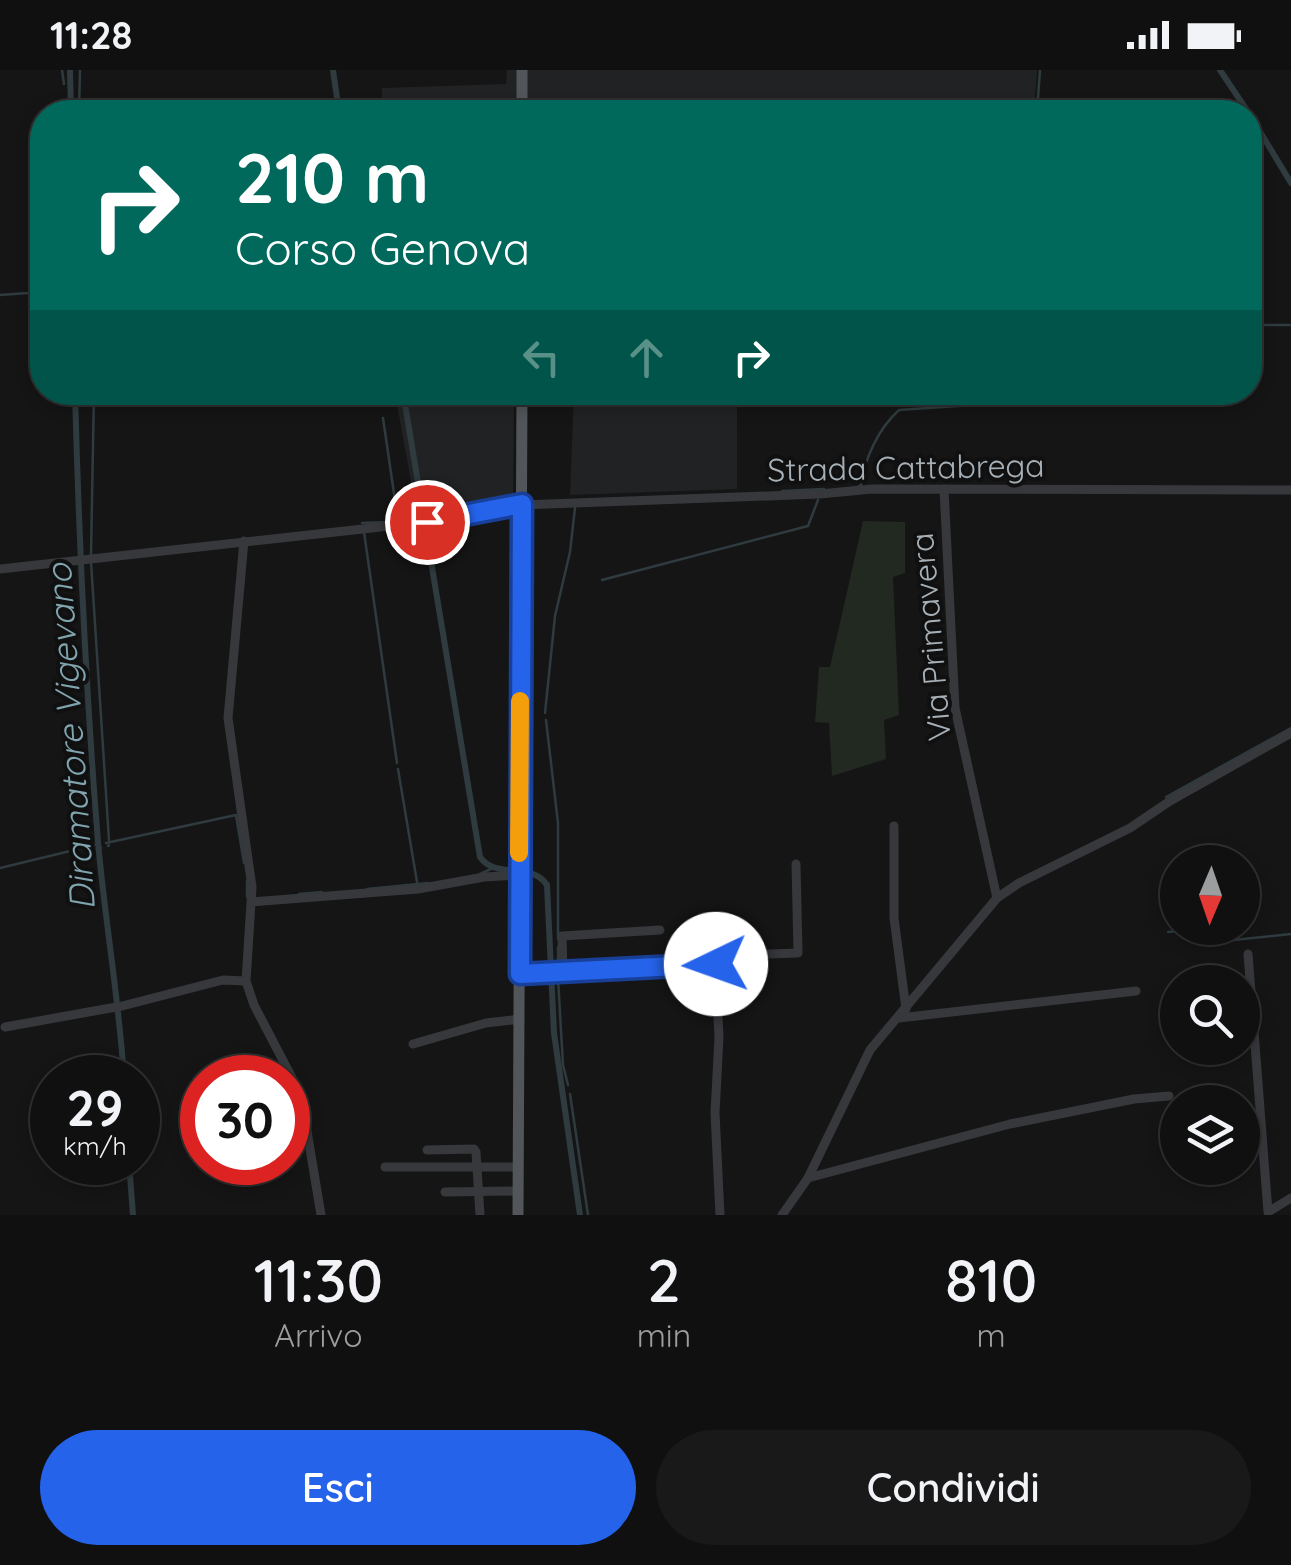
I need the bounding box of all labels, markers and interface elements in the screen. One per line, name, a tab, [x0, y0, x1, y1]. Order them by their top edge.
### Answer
text: 11:28	[50, 11, 132, 59]
text: 210 m	[235, 133, 429, 221]
icon: right	[70, 140, 200, 270]
text: Corso Genova	[235, 220, 530, 276]
icon: left	[514, 330, 569, 385]
icon: ahead	[619, 330, 674, 385]
icon: right	[724, 330, 779, 385]
street label: Strada Cattabrega	[767, 445, 1045, 489]
pin	[385, 480, 470, 565]
icon: arrive	[400, 495, 455, 550]
street label: Via Primavera	[901, 531, 959, 743]
water label: Diramatore Vigevano	[36, 560, 104, 912]
north arrow	[1160, 845, 1260, 945]
map controls	[1160, 845, 1260, 1185]
position arrow	[664, 912, 768, 1016]
button: search	[1160, 965, 1260, 1065]
speed limit sign: 30	[180, 1055, 310, 1185]
text: 29	[67, 1076, 123, 1139]
button: layers	[1160, 1085, 1260, 1185]
text: km/h	[63, 1130, 127, 1161]
text: 11:30	[254, 1242, 383, 1317]
text: 2	[647, 1242, 681, 1317]
text: 810	[945, 1242, 1037, 1317]
text: Arrivo	[274, 1315, 362, 1355]
text: min	[637, 1315, 691, 1355]
text: m	[976, 1315, 1006, 1355]
button: Esci	[40, 1430, 636, 1545]
button: Condividi	[656, 1430, 1251, 1545]

